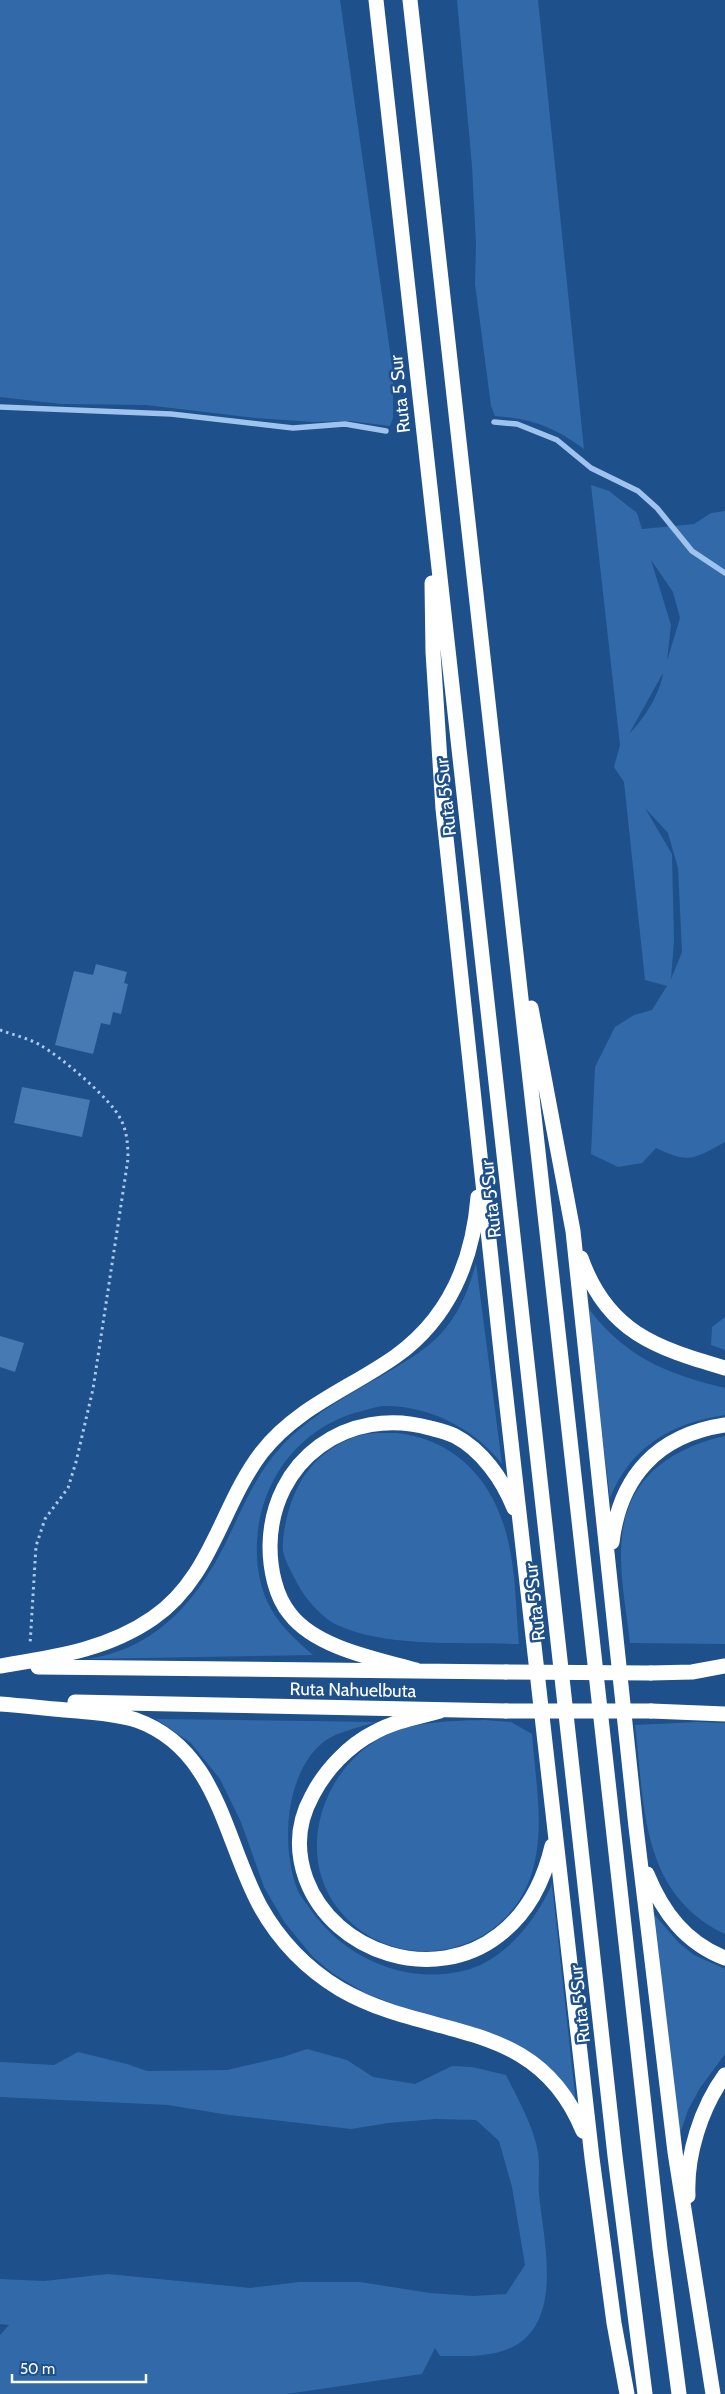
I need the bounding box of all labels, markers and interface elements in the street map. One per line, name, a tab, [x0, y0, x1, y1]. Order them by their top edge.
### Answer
street label: Ruta 5 Sur	[385, 354, 415, 434]
street label: Ruta 5 Sur	[431, 757, 461, 837]
street label: Ruta 5 Sur	[476, 1159, 506, 1239]
street label: Ruta 5 Sur	[520, 1562, 550, 1642]
street label: Ruta Nahuelbuta	[289, 1678, 417, 1702]
street label: Ruta 5 Sur	[565, 1964, 595, 2044]
scale bar	[12, 2352, 146, 2384]
text: 50 m	[20, 2360, 55, 2378]

